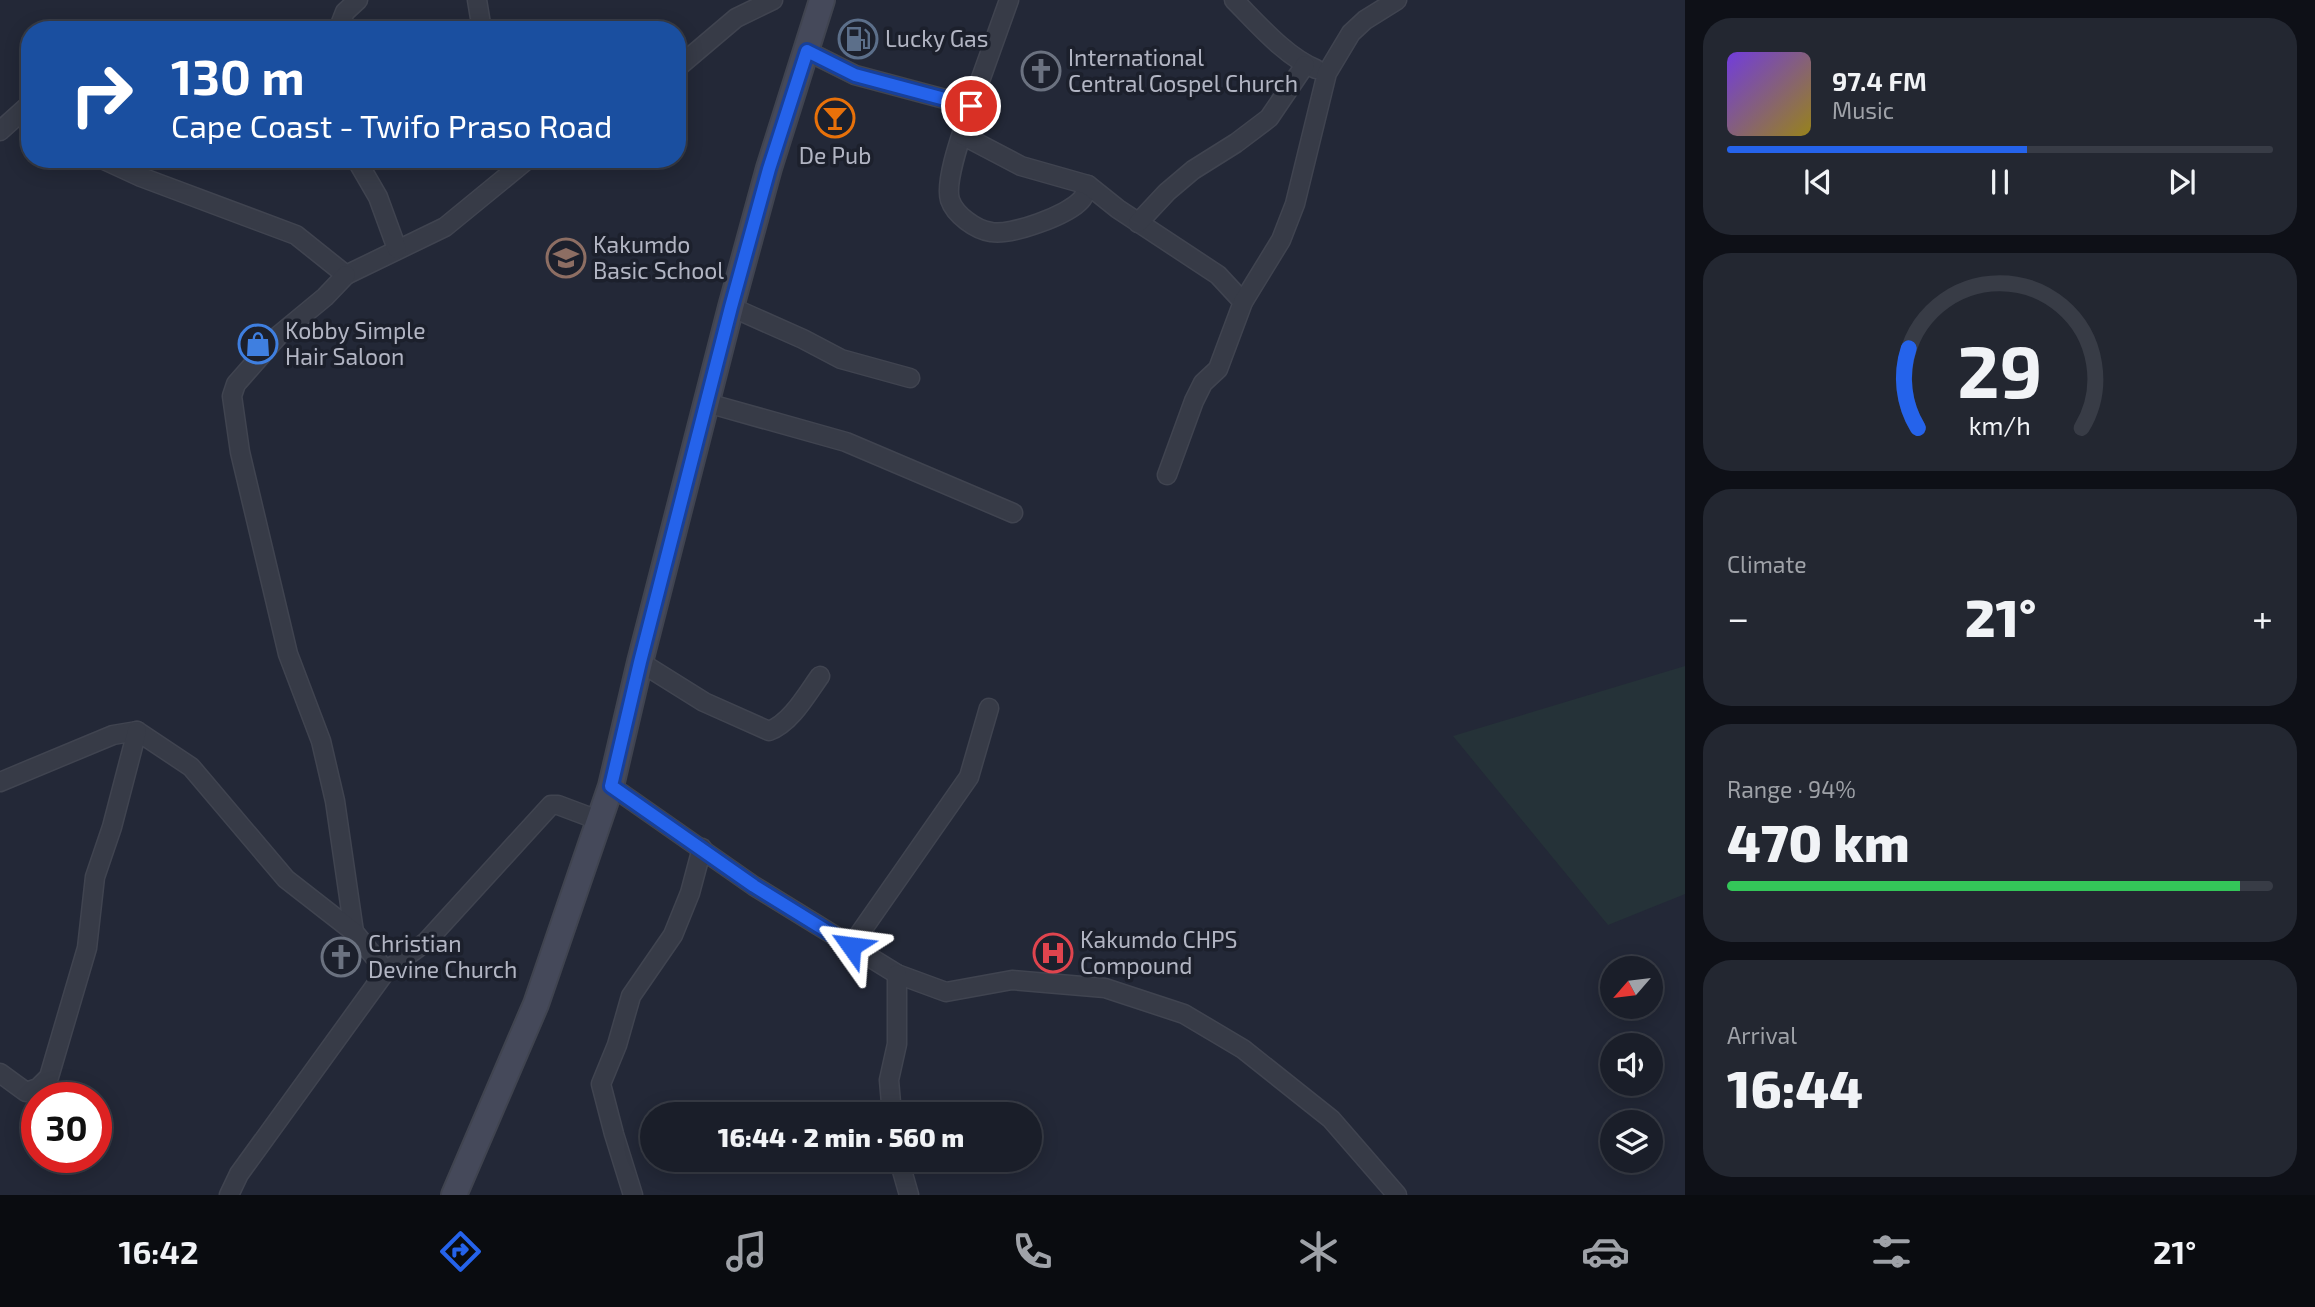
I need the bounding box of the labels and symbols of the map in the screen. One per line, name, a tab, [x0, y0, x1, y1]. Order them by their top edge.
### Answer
fuel station icon: Lucky Gas	[837, 18, 879, 60]
place label: Lucky Gas	[885, 24, 988, 52]
place label: International Central Gospel Church	[1068, 43, 1298, 97]
church icon: International Central Gospel Church	[1020, 50, 1062, 92]
pin	[941, 76, 1001, 136]
bar icon: De Pub	[814, 97, 856, 139]
place label: De Pub	[799, 141, 871, 169]
place label: Kakumdo Basic School	[593, 230, 724, 284]
school or university icon: Kakumdo Basic School	[545, 237, 587, 279]
place label: Kobby Simple Hair Saloon	[285, 316, 426, 370]
shop icon: Kobby Simple Hair Saloon	[237, 323, 279, 365]
position arrow	[814, 909, 888, 983]
place label: Kakumdo CHPS Compound	[1080, 925, 1238, 979]
place label: Christian Devine Church	[368, 929, 517, 983]
hospital icon: Kakumdo CHPS Compound	[1032, 932, 1074, 974]
church icon: Christian Devine Church	[320, 936, 362, 978]
north arrow	[1600, 956, 1662, 1018]
speed limit sign: 30	[21, 1082, 112, 1173]

